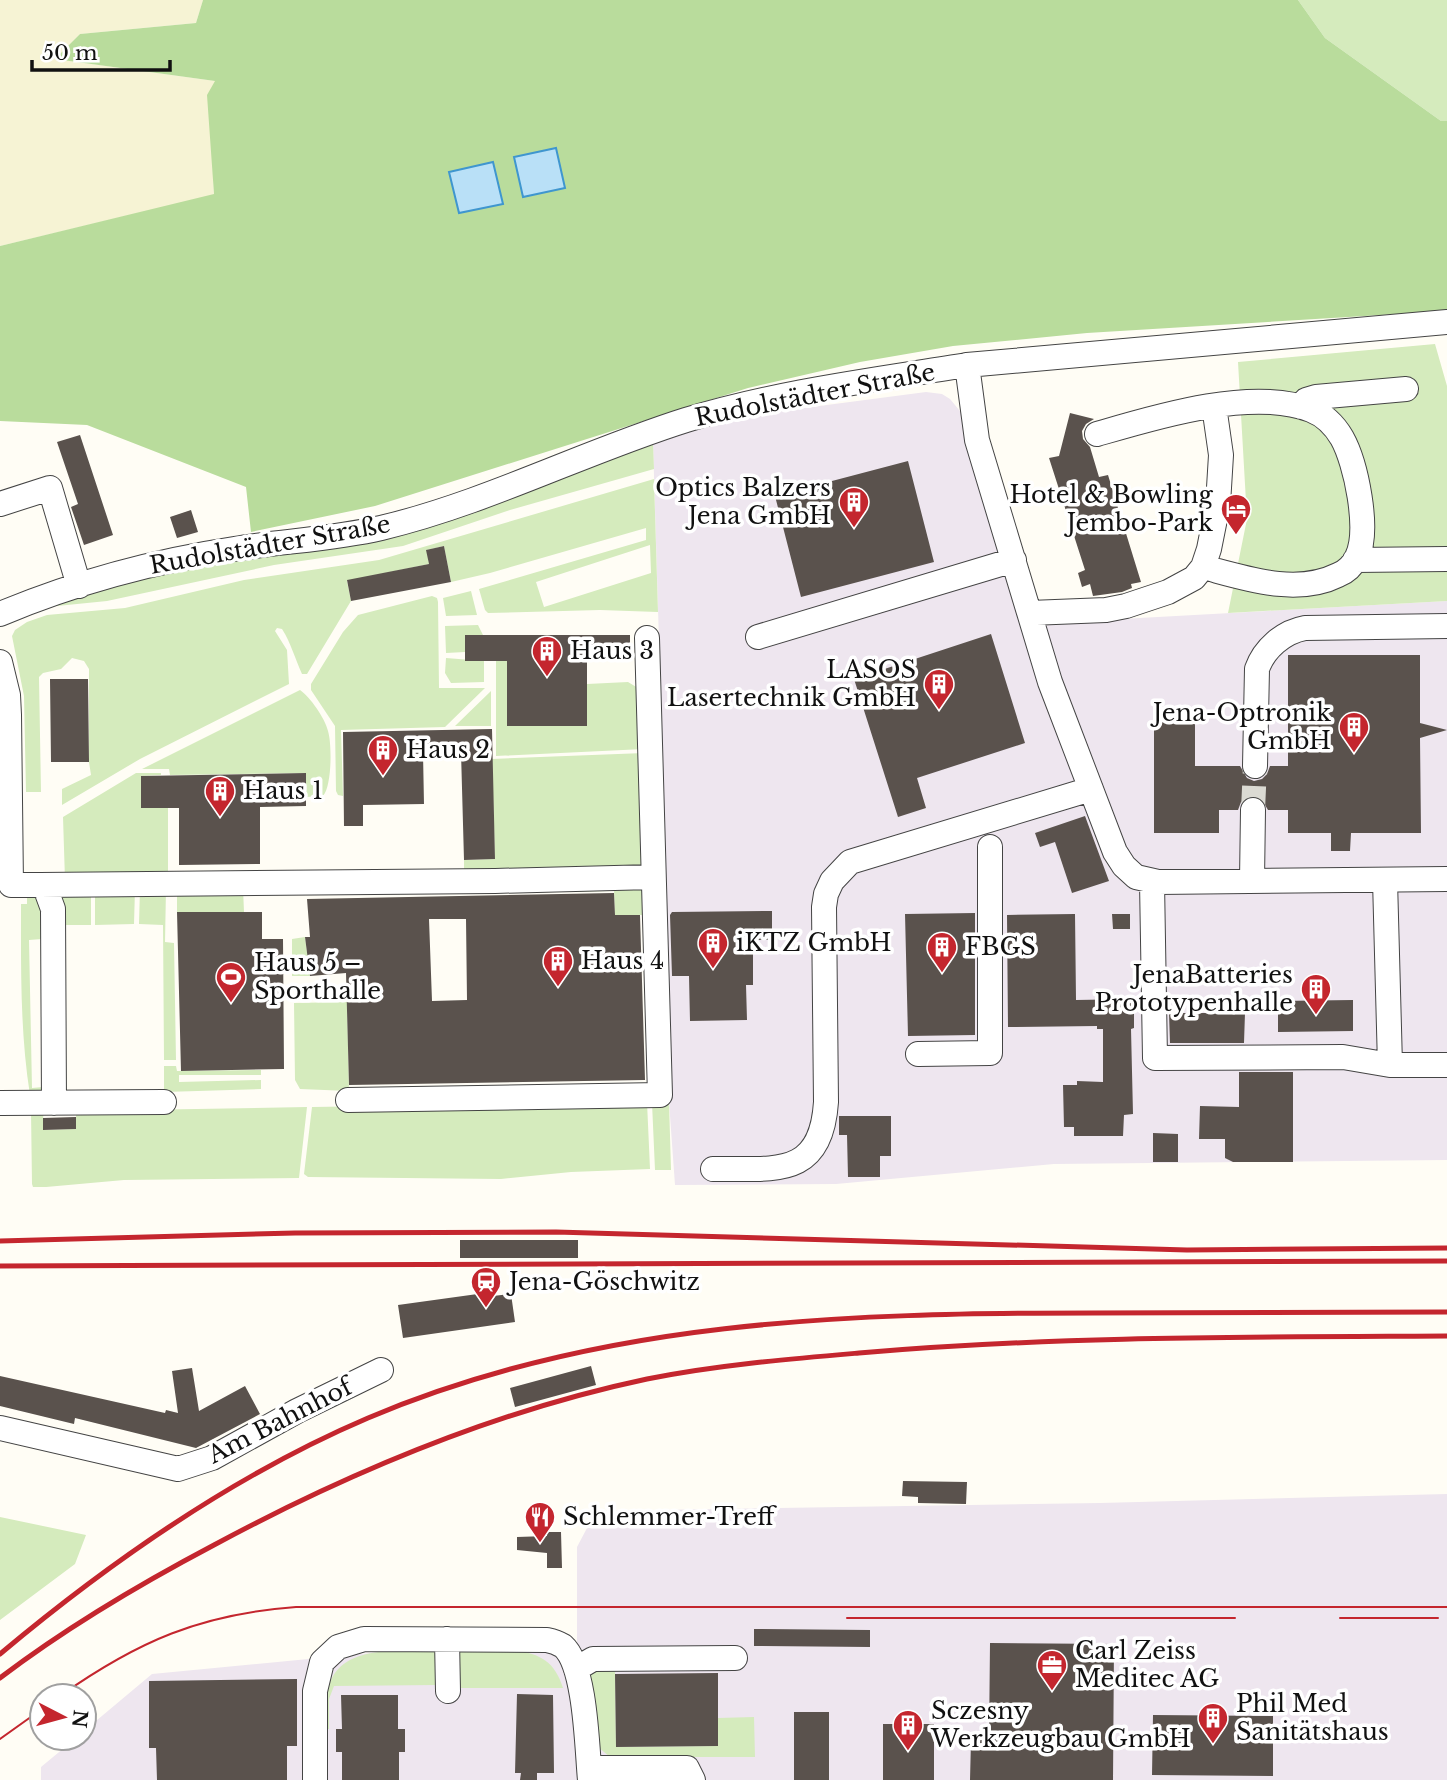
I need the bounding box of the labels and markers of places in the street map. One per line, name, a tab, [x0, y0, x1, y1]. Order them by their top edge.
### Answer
place label: Optics Balzers Jena GmbH	[655, 473, 831, 530]
place label: Hotel & Bowling Jembo-Park	[1009, 480, 1214, 537]
building icon: Optics Balzers Jena GmbH	[837, 485, 871, 529]
hotel icon: Hotel & Bowling Jembo-Park	[1219, 492, 1253, 536]
building icon: Haus 3	[530, 634, 564, 678]
place label: Haus 3	[570, 636, 654, 665]
place label: LASOS Lasertechnik GmbH	[667, 655, 916, 712]
building icon: LASOS Lasertechnik GmbH	[922, 667, 956, 711]
place label: Jena-Optronik GmbH	[1150, 698, 1331, 755]
building icon: Jena-Optronik GmbH	[1337, 710, 1371, 754]
building icon: Haus 2	[366, 733, 400, 777]
place label: Haus 2	[406, 735, 490, 764]
building icon: Haus 1	[203, 774, 237, 818]
place label: Haus 1	[243, 776, 323, 805]
building icon: iKTZ GmbH	[696, 926, 730, 970]
place label: iKTZ GmbH	[736, 928, 891, 957]
building icon: FBGS	[925, 930, 959, 974]
place label: FBGS	[965, 932, 1036, 961]
building icon: Haus 4	[541, 944, 575, 988]
place label: Haus 4	[581, 946, 664, 975]
place label: Haus 5 – Sporthalle	[254, 948, 381, 1005]
sports icon: Haus 5 – Sporthalle	[214, 960, 248, 1004]
place label: JenaBatteries Prototypenhalle	[1095, 960, 1293, 1017]
building icon: JenaBatteries Prototypenhalle	[1299, 972, 1333, 1016]
station icon: Jena-Göschwitz	[469, 1265, 503, 1309]
place label: Jena-Göschwitz	[506, 1267, 700, 1296]
restaurant icon: Schlemmer-Treff	[523, 1500, 557, 1544]
place label: Schlemmer-Treff	[563, 1502, 777, 1531]
place label: Carl Zeiss Meditec AG	[1075, 1636, 1219, 1693]
office icon: Carl Zeiss Meditec AG	[1035, 1648, 1069, 1692]
place label: Phil Med Sanitätshaus	[1236, 1689, 1389, 1746]
place label: Sczesny Werkzeugbau GmbH	[930, 1696, 1191, 1753]
building icon: Phil Med Sanitätshaus	[1196, 1701, 1230, 1745]
building icon: Sczesny Werkzeugbau GmbH	[891, 1708, 925, 1752]

